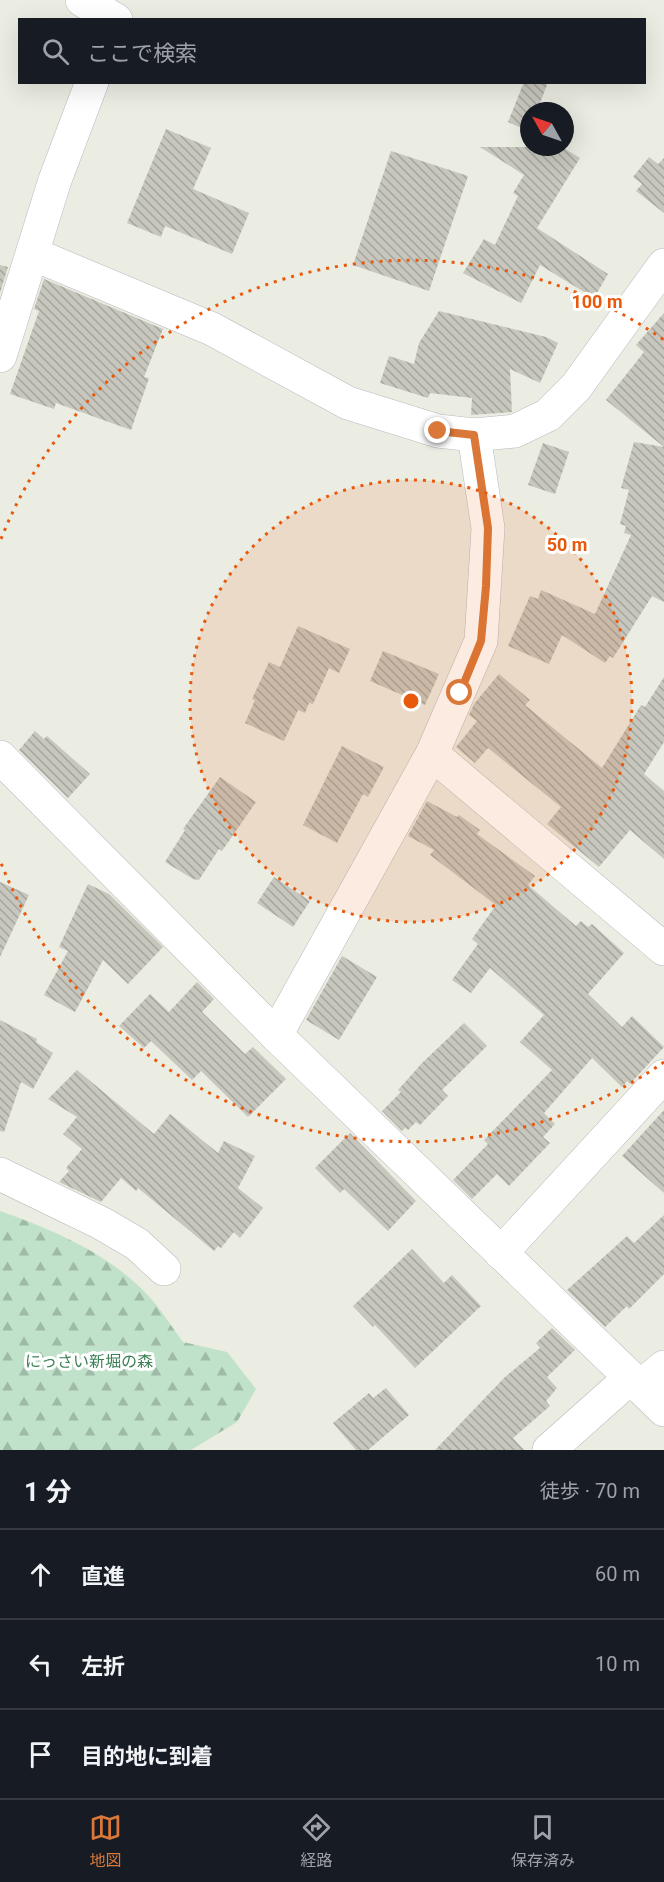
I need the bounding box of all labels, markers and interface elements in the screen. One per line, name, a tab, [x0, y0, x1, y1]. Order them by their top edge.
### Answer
search box	[18, 18, 646, 84]
icon: search	[39, 35, 72, 68]
text: ここで検索	[87, 41, 197, 66]
north arrow	[520, 102, 574, 156]
text: 100 m	[571, 291, 623, 312]
route end	[424, 417, 450, 443]
text: 50 m	[547, 534, 587, 555]
route start	[446, 679, 472, 705]
centre of rings	[401, 691, 421, 711]
park label: にっさい新堀の森	[25, 1352, 153, 1371]
text: 1 分	[24, 1477, 71, 1507]
text: 徒歩 · 70 m	[540, 1479, 640, 1503]
icon: ahead	[24, 1558, 57, 1591]
text: 60 m	[595, 1562, 640, 1586]
text: 直進	[81, 1564, 125, 1589]
icon: left	[24, 1648, 57, 1681]
text: 10 m	[595, 1652, 640, 1676]
text: 左折	[81, 1654, 125, 1679]
icon: arrive	[24, 1738, 57, 1771]
text: 目的地に到着	[81, 1744, 213, 1769]
tab: 地図	[89, 1811, 122, 1871]
tab: 経路	[300, 1811, 333, 1871]
tab: 保存済み	[511, 1811, 575, 1871]

